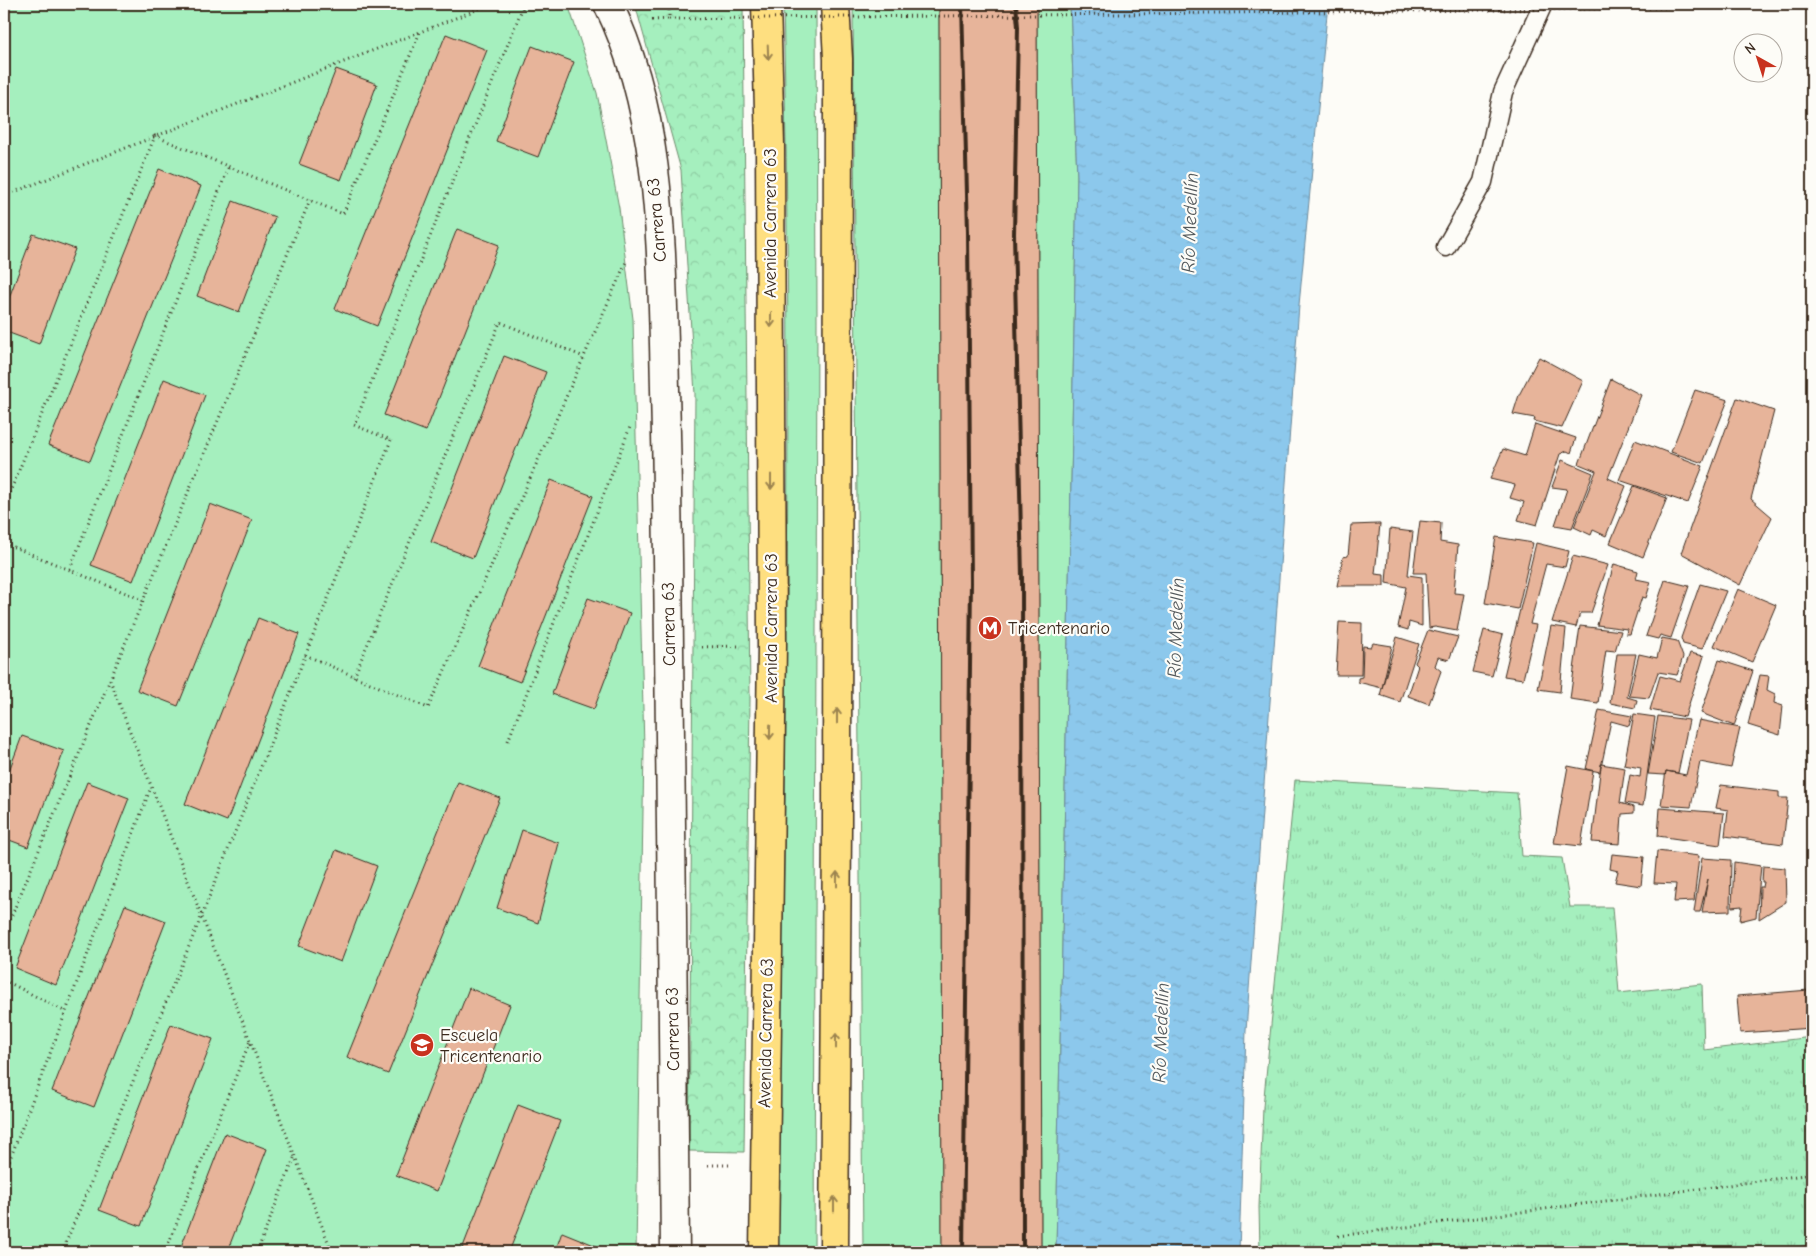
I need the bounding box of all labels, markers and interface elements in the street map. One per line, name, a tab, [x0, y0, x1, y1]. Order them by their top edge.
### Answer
north arrow	[1734, 32, 1784, 82]
text: N	[1741, 39, 1759, 58]
one-way arrow	[763, 44, 772, 60]
street label: Avenida Carrera 63	[760, 148, 781, 298]
water label: Río Medellín	[1177, 172, 1203, 274]
street label: Carrera 63	[643, 177, 671, 263]
one-way arrow	[766, 312, 776, 328]
one-way arrow	[766, 474, 776, 490]
street label: Avenida Carrera 63	[761, 553, 782, 703]
water label: Río Medellín	[1163, 577, 1189, 679]
street label: Carrera 63	[658, 582, 680, 666]
metro station icon: Tricentenario	[977, 615, 1003, 641]
place label: Tricentenario	[1008, 618, 1110, 639]
one-way arrow	[832, 708, 842, 724]
one-way arrow	[766, 724, 775, 740]
one-way arrow	[832, 871, 842, 887]
street label: Avenida Carrera 63	[754, 958, 778, 1108]
water label: Río Medellín	[1148, 982, 1174, 1084]
street label: Carrera 63	[662, 987, 684, 1071]
place label: Escuela Tricentenario	[440, 1025, 542, 1067]
school or university icon: Escuela Tricentenario	[409, 1032, 435, 1058]
one-way arrow	[831, 1033, 841, 1050]
one-way arrow	[830, 1196, 839, 1212]

